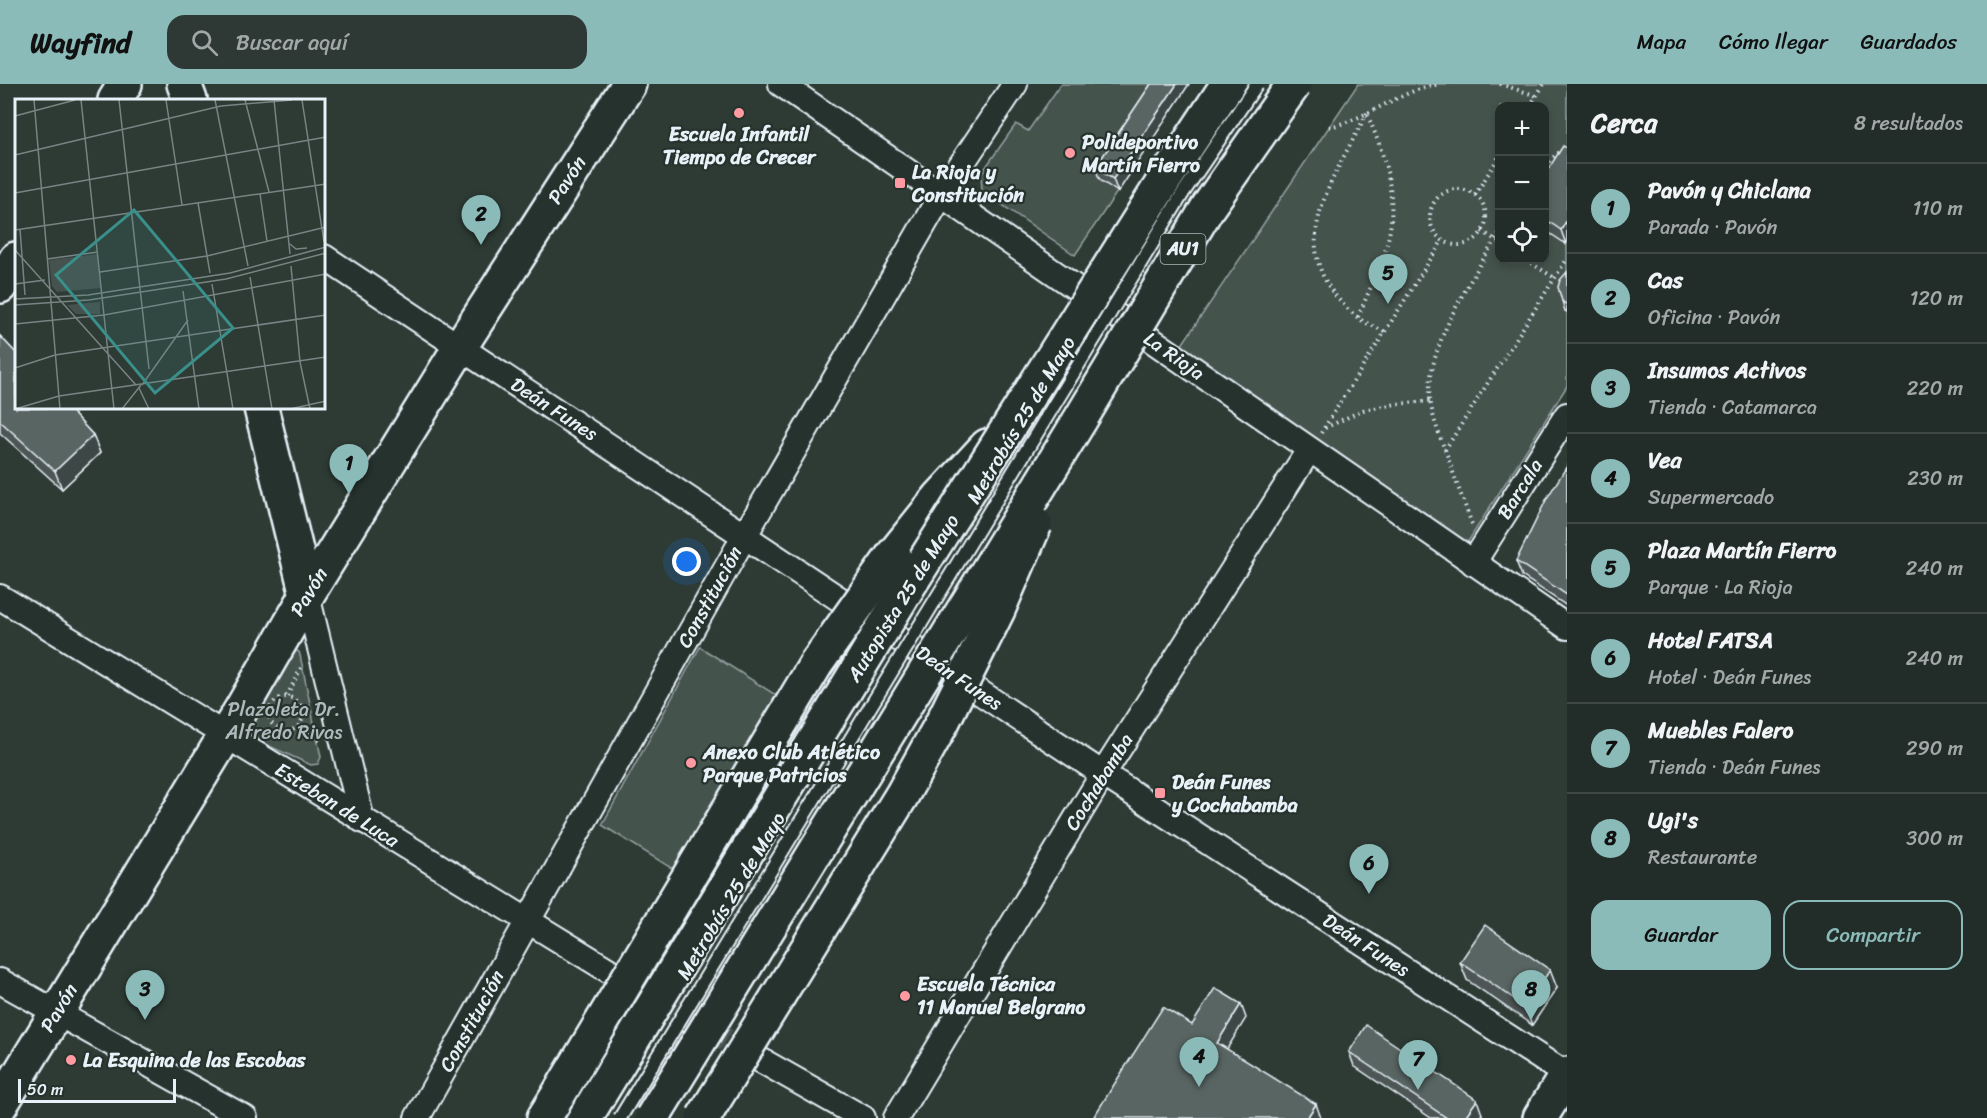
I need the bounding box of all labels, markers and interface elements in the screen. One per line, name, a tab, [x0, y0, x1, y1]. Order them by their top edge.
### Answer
search box	[167, 15, 587, 69]
text: Wayfind	[30, 18, 131, 67]
text: Buscar aquí	[236, 23, 348, 62]
text: Mapa	[1637, 23, 1686, 61]
text: Cómo llegar	[1719, 23, 1828, 61]
text: Guardados	[1861, 23, 1957, 61]
icon: search	[188, 26, 221, 59]
inset map	[15, 99, 326, 410]
text: Cerca	[1591, 100, 1657, 146]
map controls	[1495, 102, 1549, 264]
button: +	[1495, 102, 1549, 156]
marker: Escuela Infantil Tiempo de Crecer	[732, 106, 746, 120]
text: 8 resultados	[1854, 106, 1963, 141]
place label: Escuela Infantil Tiempo de Crecer	[663, 117, 817, 175]
place label: Polideportivo Martín Fierro	[1081, 125, 1200, 183]
marker: Polideportivo Martín Fierro	[1063, 146, 1077, 160]
street label: Pavón	[538, 148, 596, 212]
place label: La Rioja y Constitución	[911, 155, 1024, 213]
button: −	[1495, 156, 1549, 210]
text: Pavón y Chiclana	[1648, 171, 1811, 210]
marker: La Rioja y Constitución	[893, 176, 907, 190]
text: 1	[1606, 191, 1615, 226]
text: 110 m	[1913, 191, 1963, 226]
pin: 2	[462, 196, 500, 245]
button: locate	[1495, 210, 1549, 264]
text: Parada · Pavón	[1648, 210, 1777, 245]
road number: AU1	[1160, 234, 1206, 264]
pin: 5	[1368, 254, 1408, 304]
text: Cas	[1648, 261, 1683, 300]
text: 2	[1605, 281, 1616, 316]
text: 120 m	[1910, 281, 1963, 316]
text: Oficina · Pavón	[1648, 300, 1780, 335]
street label: La Rioja	[1136, 322, 1212, 390]
street label: Metrobús 25 de Mayo	[957, 329, 1085, 511]
text: Insumos Activos	[1648, 351, 1806, 390]
street label: Deán Funes	[503, 367, 606, 451]
text: 3	[1605, 371, 1616, 406]
text: 220 m	[1907, 371, 1963, 406]
text: Tienda · Catamarca	[1648, 390, 1817, 425]
text: Vea	[1648, 441, 1682, 480]
pin: 1	[330, 444, 368, 494]
street label: Barcala	[1488, 451, 1552, 527]
text: 4	[1604, 461, 1617, 496]
text: 230 m	[1907, 461, 1963, 496]
text: Supermercado	[1648, 480, 1774, 515]
street label: Autopista 25 de Mayo	[837, 507, 969, 690]
text: Plaza Martín Fierro	[1648, 531, 1836, 570]
street label: Constitución	[667, 539, 753, 655]
your location	[672, 547, 701, 576]
text: 5	[1604, 551, 1617, 586]
text: 240 m	[1906, 551, 1963, 586]
street label: Pavón	[280, 560, 338, 623]
text: Parque · La Rioja	[1648, 570, 1793, 605]
text: Hotel FATSA	[1648, 621, 1773, 660]
street label: Deán Funes	[908, 636, 1010, 720]
text: 6	[1605, 641, 1616, 676]
text: 240 m	[1906, 641, 1963, 676]
text: Hotel · Deán Funes	[1648, 660, 1811, 695]
park label: Plazoleta Dr. Alfredo Rivas	[224, 692, 343, 750]
text: Muebles Falero	[1648, 711, 1793, 750]
street label: Cochabamba	[1055, 726, 1143, 838]
text: 7	[1605, 731, 1616, 766]
text: 290 m	[1906, 731, 1963, 766]
place label: Anexo Club Atlético Parque Patricios	[702, 735, 881, 793]
text: Tienda · Deán Funes	[1648, 750, 1821, 785]
street label: Esteban de Luca	[268, 753, 407, 858]
marker: Anexo Club Atlético Parque Patricios	[684, 756, 698, 770]
place label: Deán Funes y Cochabamba	[1171, 765, 1298, 823]
marker: Deán Funes y Cochabamba	[1153, 786, 1167, 800]
text: Ugi's	[1648, 801, 1698, 840]
street label: Metrobús 25 de Mayo	[667, 805, 795, 987]
text: 8	[1604, 821, 1617, 856]
text: 300 m	[1906, 821, 1963, 856]
text: Restaurante	[1648, 840, 1757, 875]
pin: 6	[1350, 844, 1388, 894]
button: Guardar	[1591, 900, 1771, 970]
button: Compartir	[1783, 900, 1963, 970]
street label: Deán Funes	[1315, 903, 1418, 987]
street label: Constitución	[429, 963, 515, 1079]
place label: Escuela Técnica 11 Manuel Belgrano	[917, 967, 1086, 1025]
pin: 3	[126, 970, 164, 1020]
pin: 8	[1512, 970, 1550, 1020]
street label: Pavón	[30, 976, 88, 1039]
marker: Escuela Técnica 11 Manuel Belgrano	[898, 989, 912, 1003]
pin: 4	[1180, 1038, 1218, 1087]
pin: 7	[1398, 1040, 1438, 1090]
place label: La Esquina de las Escobas	[83, 1043, 306, 1078]
marker: La Esquina de las Escobas	[64, 1053, 78, 1067]
text: 50 m	[27, 1075, 63, 1104]
scale bar	[18, 1076, 176, 1104]

